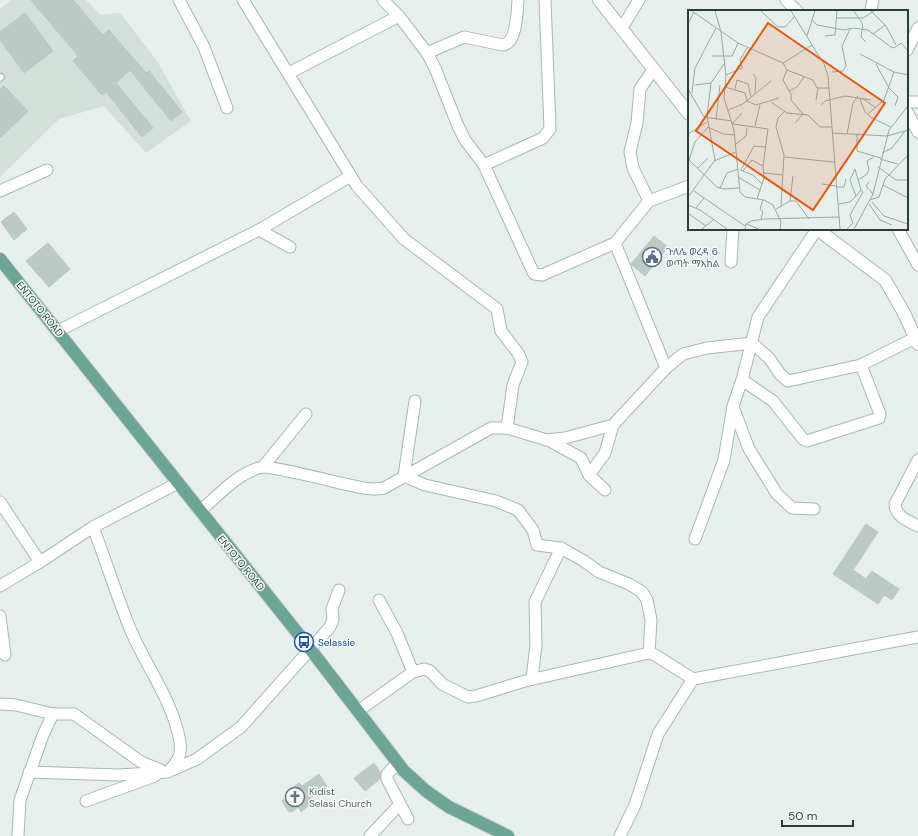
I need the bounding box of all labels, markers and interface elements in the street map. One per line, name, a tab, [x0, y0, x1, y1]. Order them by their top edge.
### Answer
inset map	[688, 10, 908, 230]
place label: ጉለሌ ወረዳ 6 ወጣት ማእከል	[666, 245, 720, 270]
public building icon: ጉለሌ ወረዳ 6 ወጣት ማእከል	[641, 246, 663, 268]
street label: ENTOTO ROAD	[14, 279, 66, 339]
street label: ENTOTO ROAD	[215, 533, 267, 593]
bus stop icon: Selassie	[293, 631, 315, 653]
place label: Selassie	[318, 636, 356, 649]
place label: Kidist Selasi Church	[309, 785, 372, 810]
church icon: Kidist Selasi Church	[284, 786, 306, 808]
scale bar	[782, 802, 853, 828]
text: 50 m	[788, 808, 817, 824]

